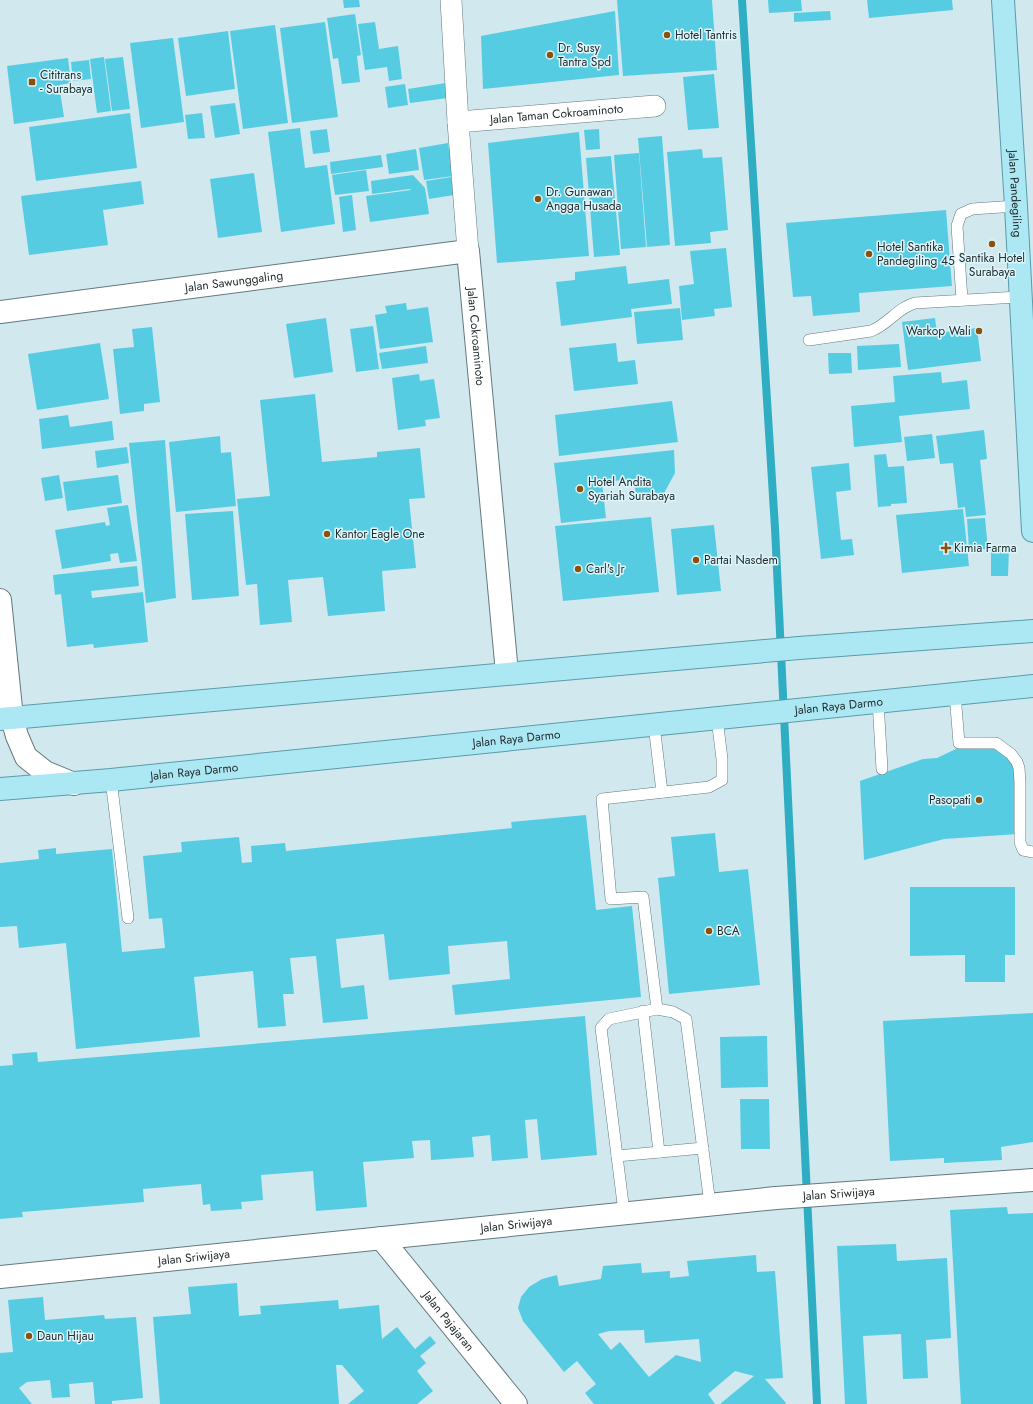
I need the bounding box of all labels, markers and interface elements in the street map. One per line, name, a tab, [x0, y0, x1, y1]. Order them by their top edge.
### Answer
place label: Hotel Tantris	[675, 26, 737, 44]
marker: Hotel Tantris	[662, 30, 672, 40]
place label: Dr. Susy Tantra Spd	[558, 39, 611, 71]
marker: Dr. Susy Tantra Spd	[545, 50, 555, 60]
place label: Cititrans - Surabaya	[40, 66, 93, 98]
marker: Cititrans - Surabaya	[27, 77, 37, 87]
street label: Jalan Taman Cokroaminoto	[487, 100, 624, 129]
street label: Jalan Pandegiling	[1003, 147, 1027, 238]
place label: Dr. Gunawan Angga Husada	[546, 183, 622, 215]
marker: Dr. Gunawan Angga Husada	[533, 194, 543, 204]
place label: Hotel Santika Pandegiling 45	[877, 238, 955, 270]
marker: Santika Hotel Surabaya	[987, 239, 997, 249]
marker: Hotel Santika Pandegiling 45	[864, 249, 874, 259]
place label: Santika Hotel Surabaya	[959, 249, 1025, 281]
street label: Jalan Sawunggaling	[182, 266, 284, 297]
street label: Jalan Cokroaminoto	[462, 285, 489, 387]
place label: Warkop Wali	[906, 322, 971, 340]
marker: Warkop Wali	[974, 326, 984, 336]
place label: Hotel Andita Syariah Surabaya	[588, 473, 675, 505]
marker: Hotel Andita Syariah Surabaya	[575, 484, 585, 494]
place label: Kantor Eagle One	[335, 525, 425, 543]
marker: Kantor Eagle One	[322, 529, 332, 539]
place label: Kimia Farma	[954, 539, 1017, 557]
marker: Kimia Farma	[941, 543, 951, 553]
place label: Partai Nasdem	[704, 551, 778, 569]
marker: Partai Nasdem	[691, 555, 701, 565]
place label: Carl's Jr	[586, 560, 625, 578]
marker: Carl's Jr	[573, 564, 583, 574]
street label: Jalan Raya Darmo	[792, 692, 884, 719]
street label: Jalan Raya Darmo	[470, 725, 562, 752]
street label: Jalan Raya Darmo	[147, 758, 239, 785]
place label: Pasopati	[929, 791, 971, 809]
marker: Pasopati	[974, 795, 984, 805]
place label: BCA	[717, 922, 740, 940]
marker: BCA	[704, 926, 714, 936]
street label: Jalan Sriwijaya	[800, 1182, 876, 1205]
street label: Jalan Sriwijaya	[478, 1212, 553, 1237]
street label: Jalan Sriwijaya	[155, 1245, 231, 1270]
street label: Jalan Pajajaran	[417, 1285, 479, 1355]
place label: Daun Hijau	[37, 1327, 94, 1345]
marker: Daun Hijau	[24, 1331, 34, 1341]

